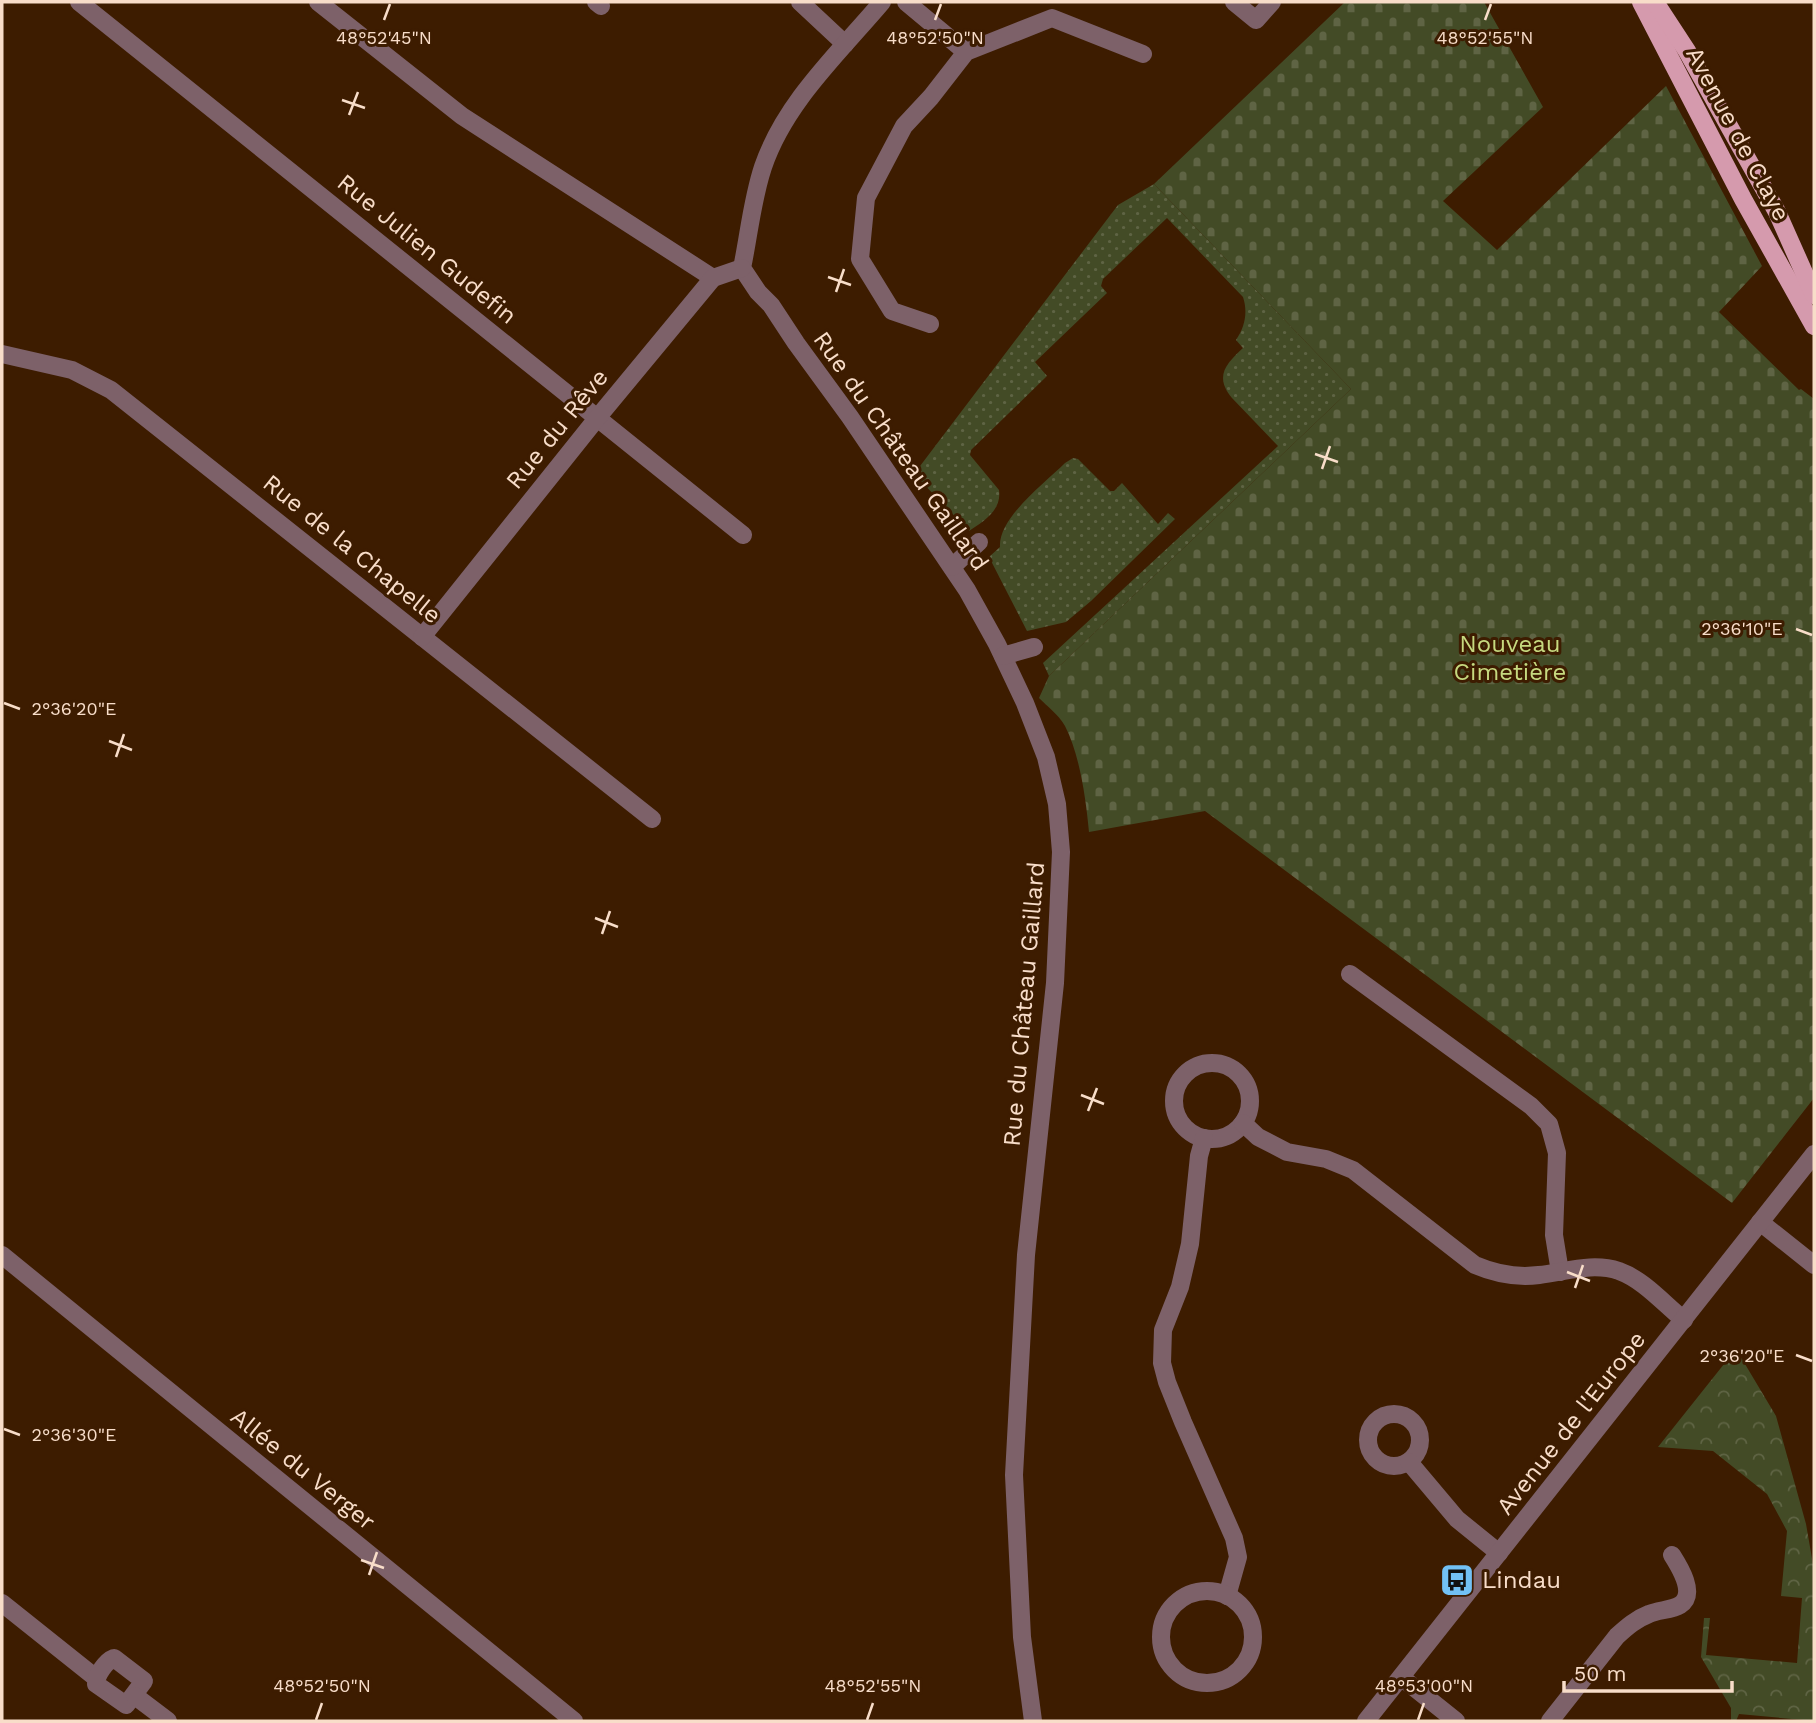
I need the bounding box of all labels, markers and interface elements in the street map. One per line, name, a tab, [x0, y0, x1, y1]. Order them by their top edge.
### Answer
text: 48°52'45"N	[336, 27, 432, 48]
text: 48°52'50"N	[886, 27, 984, 48]
text: 48°52'55"N	[1437, 27, 1533, 48]
street label: Avenue de Claye	[1680, 42, 1796, 226]
street label: Rue Julien Gudefin	[332, 168, 522, 330]
street label: Rue du Château Gaillard	[808, 326, 994, 576]
street label: Rue du Rêve	[500, 363, 614, 495]
street label: Rue de la Chapelle	[258, 469, 446, 629]
text: 2°36'10"E	[1701, 618, 1783, 639]
park label: Nouveau Cimetière	[1454, 630, 1566, 686]
text: 2°36'20"E	[32, 698, 116, 719]
street label: Rue du Château Gaillard	[998, 861, 1050, 1147]
street label: Avenue de l'Europe	[1491, 1326, 1651, 1520]
text: 2°36'20"E	[1700, 1345, 1784, 1366]
street label: Allée du Verger	[225, 1402, 381, 1536]
text: 2°36'30"E	[32, 1424, 116, 1445]
bus stop icon: Lindau	[1438, 1561, 1476, 1599]
place label: Lindau	[1482, 1566, 1561, 1594]
scale bar	[1564, 1650, 1732, 1694]
text: 50 m	[1574, 1661, 1626, 1686]
text: 48°52'50"N	[273, 1675, 371, 1696]
text: 48°52'55"N	[825, 1675, 921, 1696]
text: 48°53'00"N	[1375, 1675, 1473, 1696]

